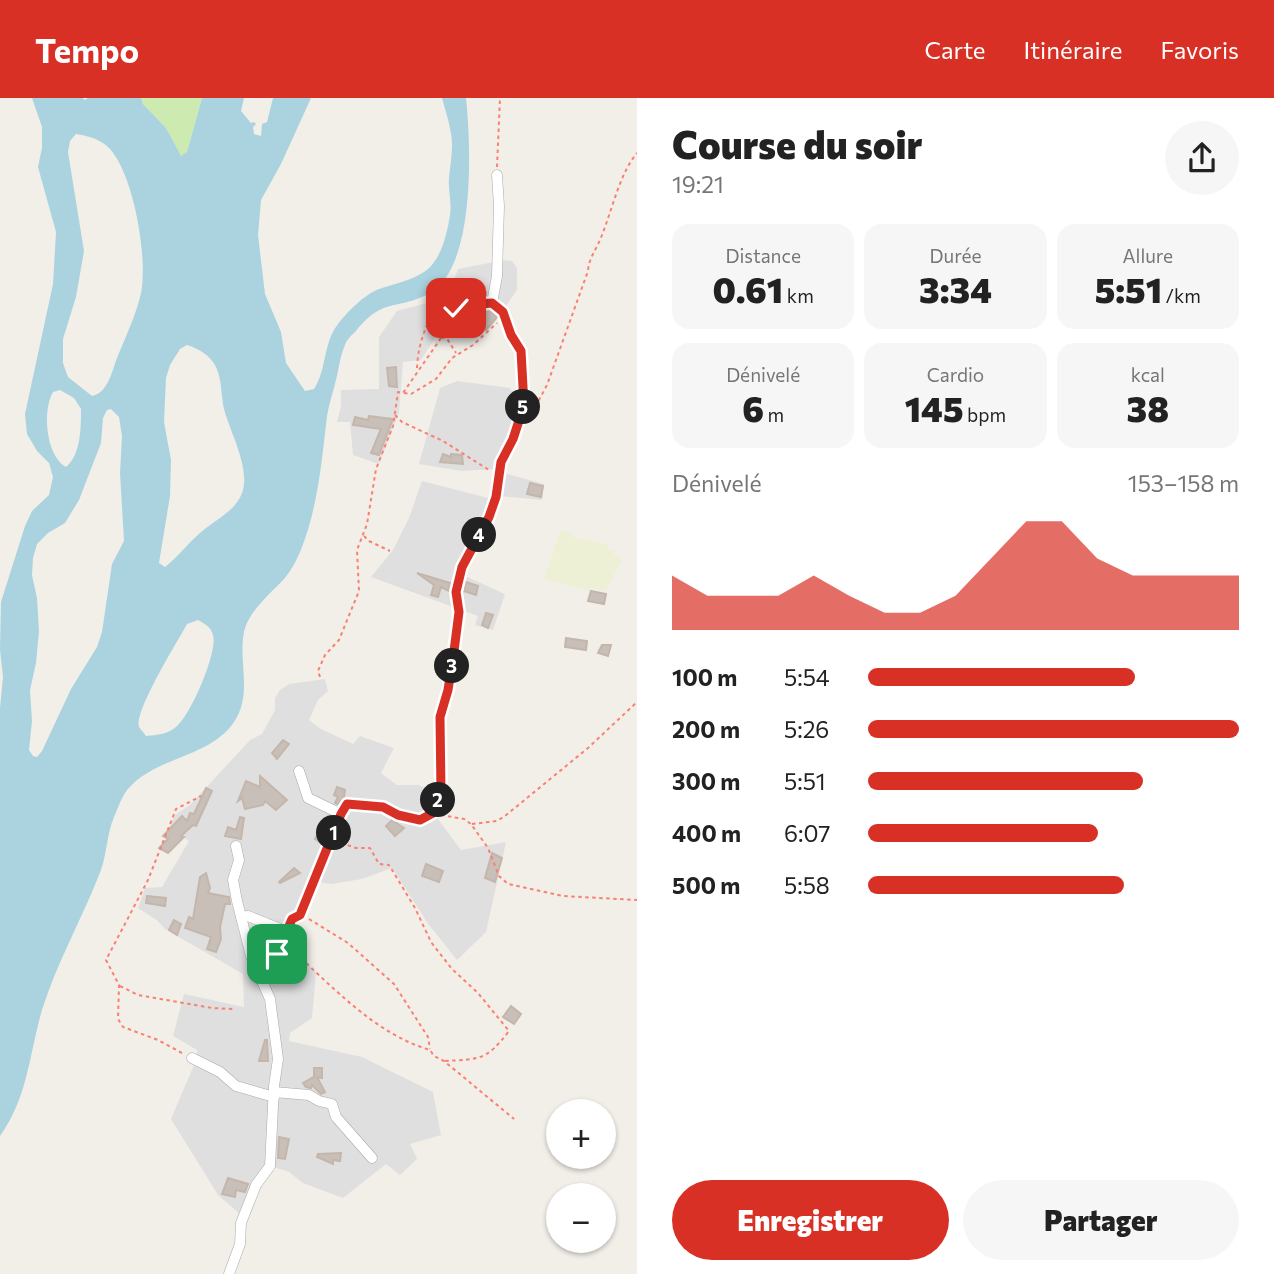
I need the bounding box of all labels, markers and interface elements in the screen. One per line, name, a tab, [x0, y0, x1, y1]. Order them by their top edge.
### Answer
text: Tempo	[35, 29, 139, 70]
text: Carte	[925, 35, 986, 64]
text: Itinéraire	[1024, 35, 1123, 64]
text: Favoris	[1161, 35, 1239, 64]
text: Course du soir	[672, 120, 923, 167]
button: share	[1165, 121, 1239, 195]
text: 19:21	[672, 170, 724, 198]
text: Distance	[725, 244, 801, 267]
text: Durée	[930, 244, 981, 267]
text: Allure	[1122, 244, 1173, 267]
text: 0.61	[713, 267, 783, 310]
text: 3:34	[919, 267, 992, 310]
text: 5:51	[1095, 267, 1162, 310]
pin	[426, 278, 486, 338]
text: km	[783, 284, 814, 307]
text: /km	[1162, 284, 1201, 307]
icon: check	[437, 289, 475, 327]
text: Dénivelé	[726, 363, 800, 386]
text: Cardio	[927, 363, 984, 386]
text: kcal	[1131, 363, 1165, 386]
text: 6	[742, 386, 764, 429]
text: 145	[905, 386, 963, 429]
text: 38	[1127, 386, 1169, 429]
pin: 5	[505, 390, 540, 424]
text: 5	[517, 395, 528, 418]
text: m	[764, 403, 784, 426]
text: bpm	[963, 403, 1006, 426]
text: Dénivelé	[672, 469, 762, 497]
text: 153–158 m	[1128, 469, 1239, 497]
pin: 4	[462, 518, 496, 552]
text: 4	[473, 523, 484, 546]
pin: 3	[434, 648, 470, 684]
text: 3	[446, 654, 457, 677]
text: 100 m	[672, 663, 737, 691]
text: 5:54	[784, 663, 830, 691]
text: 200 m	[672, 715, 740, 743]
text: 5:26	[784, 715, 829, 743]
text: 300 m	[672, 767, 740, 795]
text: 5:51	[784, 767, 826, 795]
pin: 2	[420, 782, 456, 818]
text: 2	[432, 788, 443, 811]
pin: 1	[316, 816, 352, 850]
text: 400 m	[672, 819, 741, 847]
text: 6:07	[784, 819, 830, 847]
text: 1	[329, 821, 338, 844]
text: 500 m	[672, 871, 740, 899]
text: 5:58	[784, 871, 830, 899]
pin	[247, 924, 307, 984]
icon: arrive	[258, 935, 296, 973]
map controls	[546, 1099, 616, 1253]
button: +	[546, 1099, 616, 1169]
button: Enregistrer	[672, 1180, 949, 1260]
button: Partager	[963, 1180, 1239, 1260]
button: −	[546, 1183, 616, 1253]

